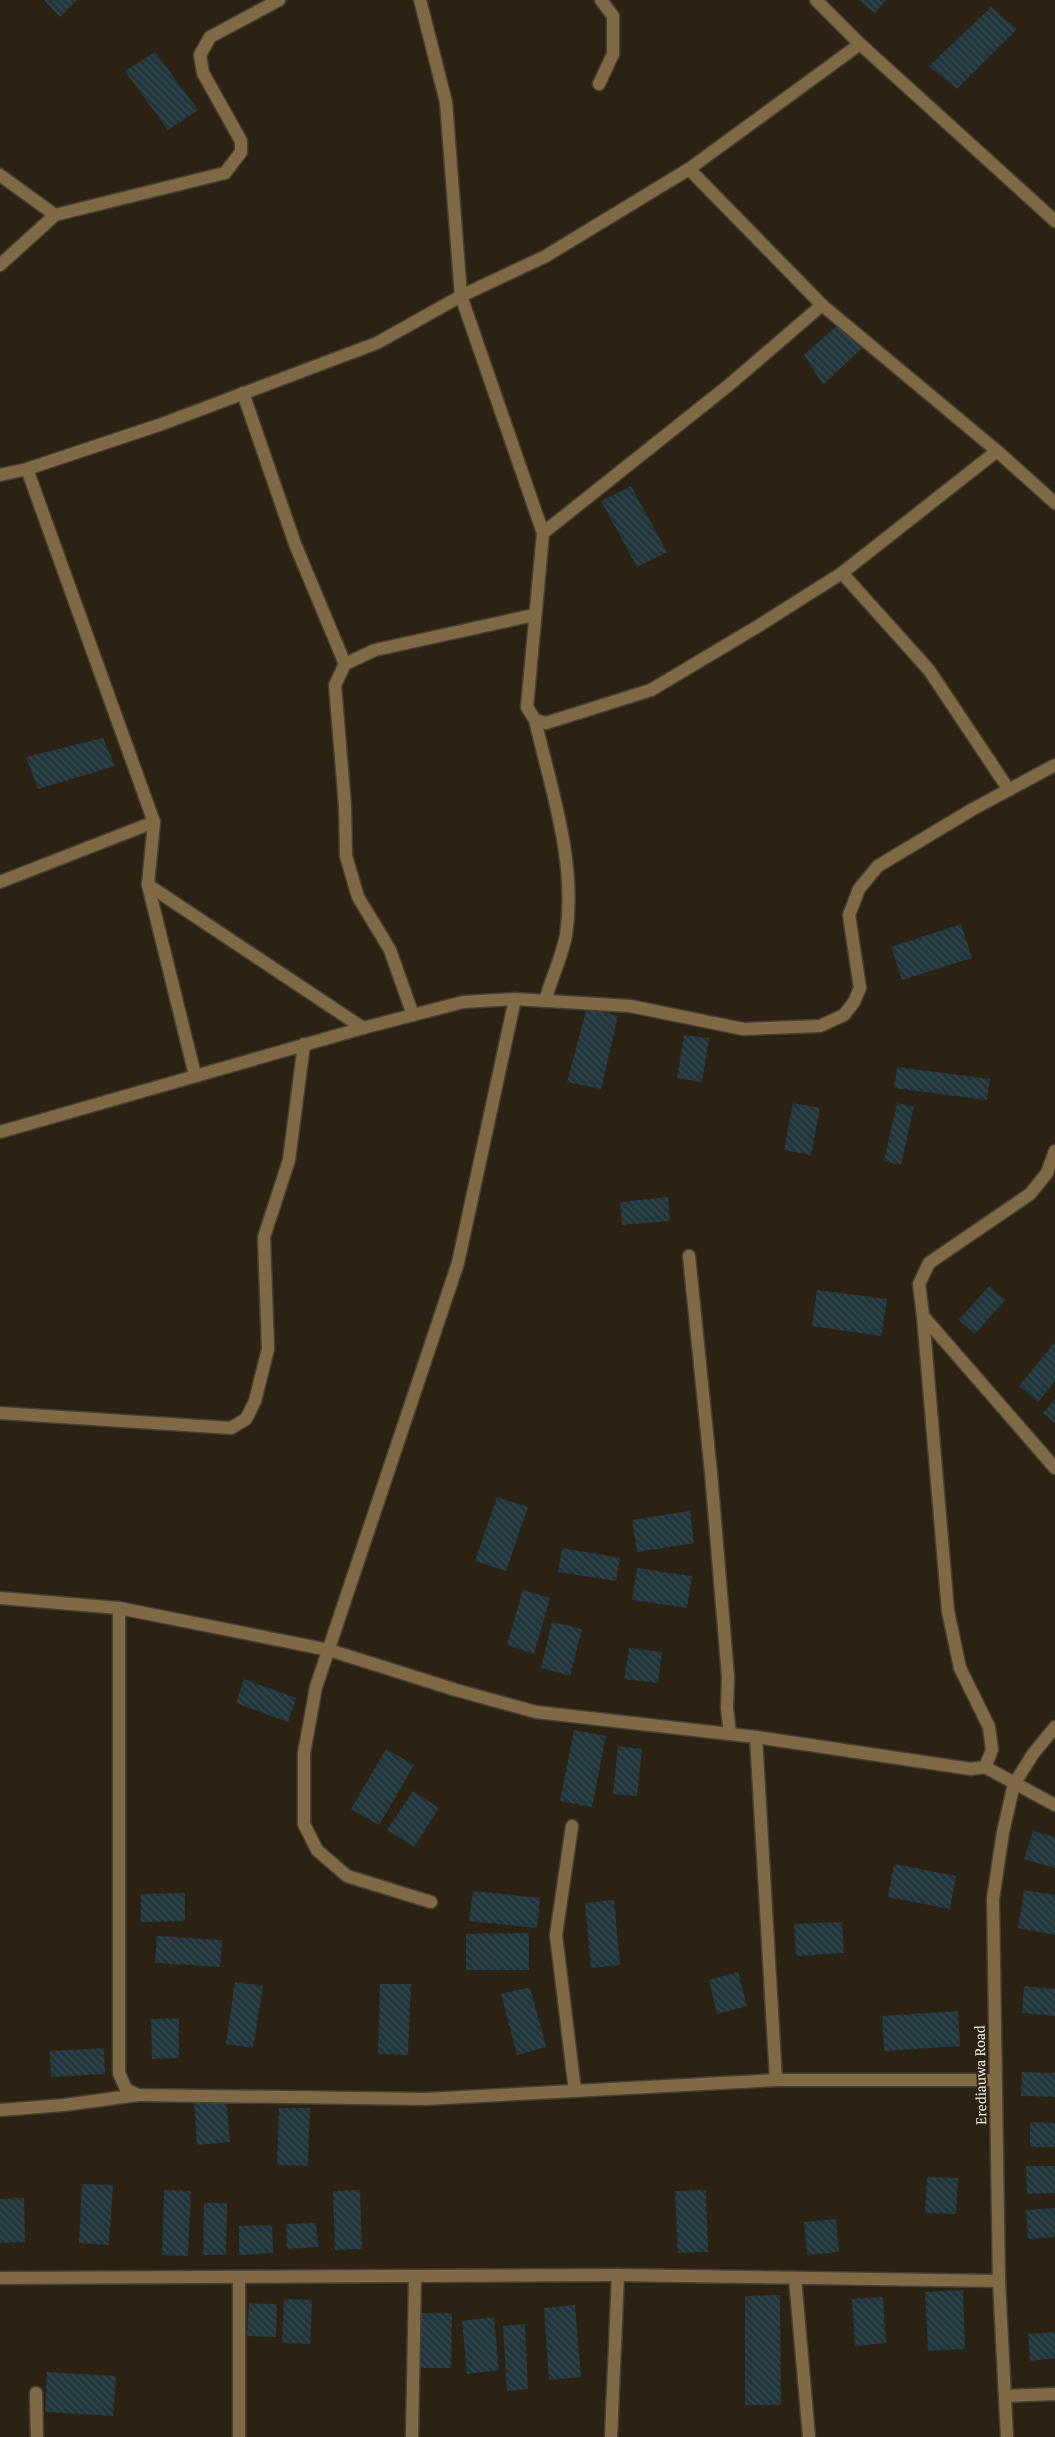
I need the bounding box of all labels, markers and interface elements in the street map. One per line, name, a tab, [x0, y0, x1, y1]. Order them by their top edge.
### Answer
street label: Erediauwa Road	[970, 2025, 990, 2125]

